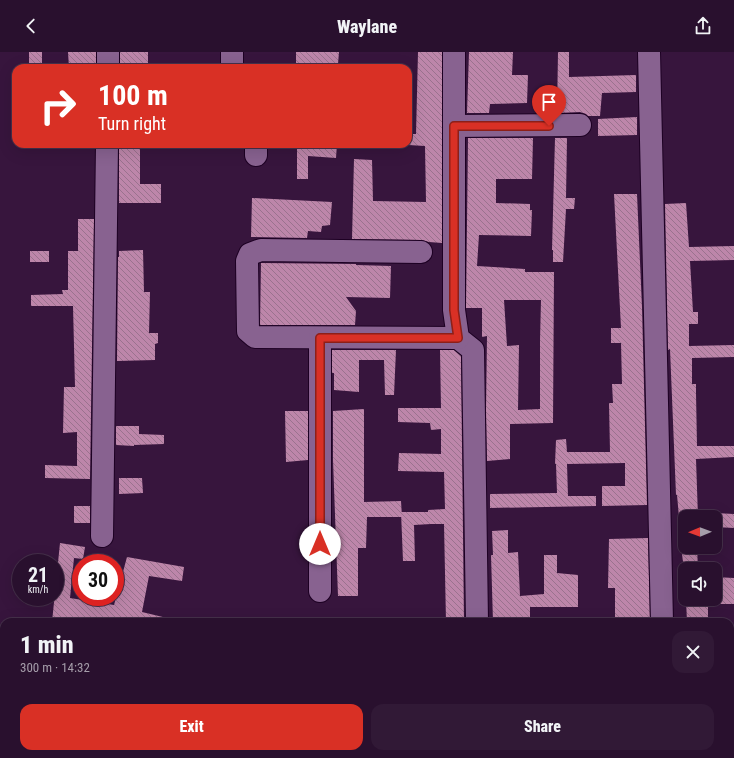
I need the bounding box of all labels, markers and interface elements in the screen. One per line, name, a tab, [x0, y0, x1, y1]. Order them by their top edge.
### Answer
icon: back	[20, 15, 42, 37]
icon: share	[692, 15, 714, 37]
text: Waylane	[337, 16, 397, 37]
text: 100 m	[98, 79, 168, 112]
icon: right	[32, 80, 84, 132]
pin	[532, 85, 566, 126]
icon: arrive	[538, 91, 560, 113]
text: Turn right	[98, 113, 166, 134]
north arrow	[678, 510, 722, 554]
map controls	[678, 510, 722, 606]
position arrow	[299, 523, 341, 565]
speed limit sign: 30	[72, 554, 124, 606]
button: sound	[678, 562, 722, 606]
text: 21	[28, 563, 48, 587]
text: km/h	[28, 584, 48, 595]
text: 1 min	[20, 631, 74, 659]
button: close	[672, 631, 714, 673]
text: 300 m · 14:32	[20, 660, 90, 675]
button: Exit	[20, 704, 363, 750]
button: Share	[371, 704, 714, 750]

